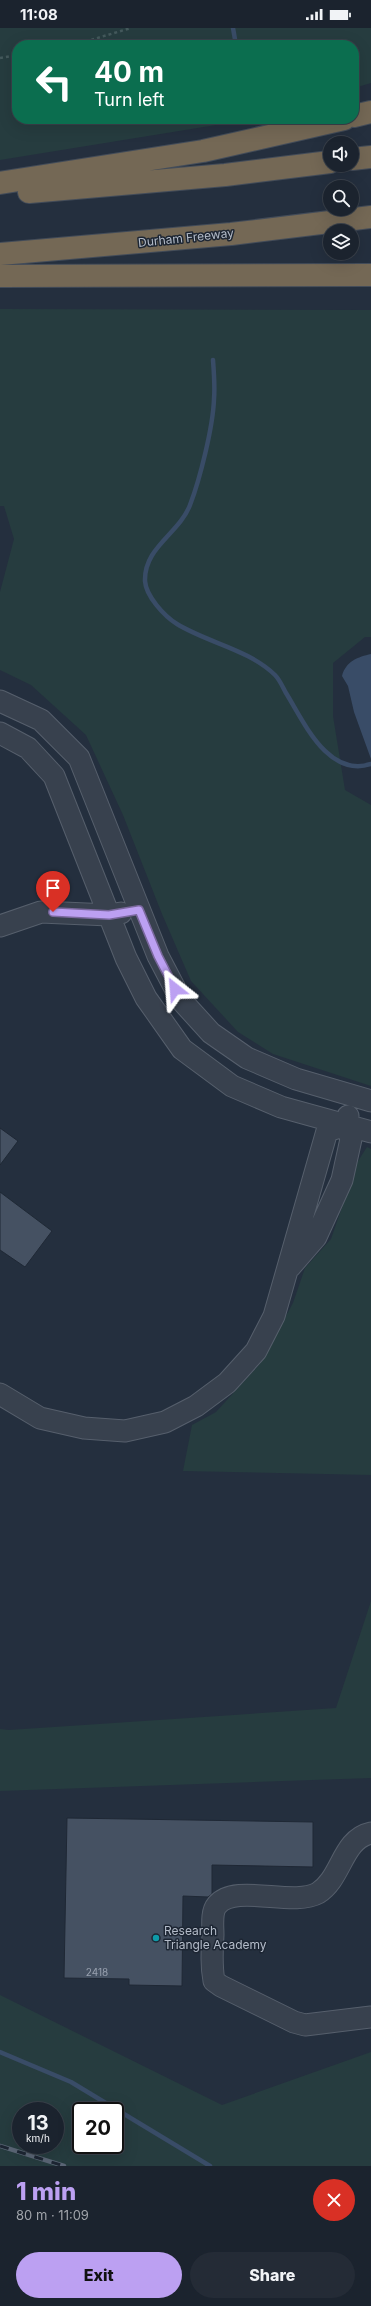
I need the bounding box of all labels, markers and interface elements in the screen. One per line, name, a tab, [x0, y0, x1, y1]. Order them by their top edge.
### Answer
text: 11:08	[20, 5, 58, 24]
text: 40 m	[94, 55, 164, 89]
icon: left	[28, 56, 80, 108]
text: Turn left	[94, 89, 164, 110]
map controls	[323, 136, 359, 260]
button: sound	[323, 136, 359, 172]
button: search	[323, 180, 359, 216]
button: layers	[323, 224, 359, 260]
street label: Durham Freeway	[137, 225, 235, 250]
pin	[36, 871, 70, 912]
icon: arrive	[42, 877, 64, 899]
position arrow	[154, 968, 196, 1010]
place label: Research Triangle Academy	[164, 1923, 267, 1952]
marker: Research Triangle Academy	[151, 1933, 161, 1943]
house number: 2418	[86, 1966, 108, 1978]
speed limit sign: 20	[72, 2102, 124, 2154]
text: 13	[27, 2111, 49, 2135]
text: km/h	[26, 2132, 50, 2144]
text: 1 min	[16, 2177, 76, 2206]
button: close	[313, 2179, 355, 2221]
text: 80 m · 11:09	[16, 2207, 89, 2223]
button: Exit	[16, 2252, 182, 2298]
button: Share	[190, 2252, 355, 2298]

